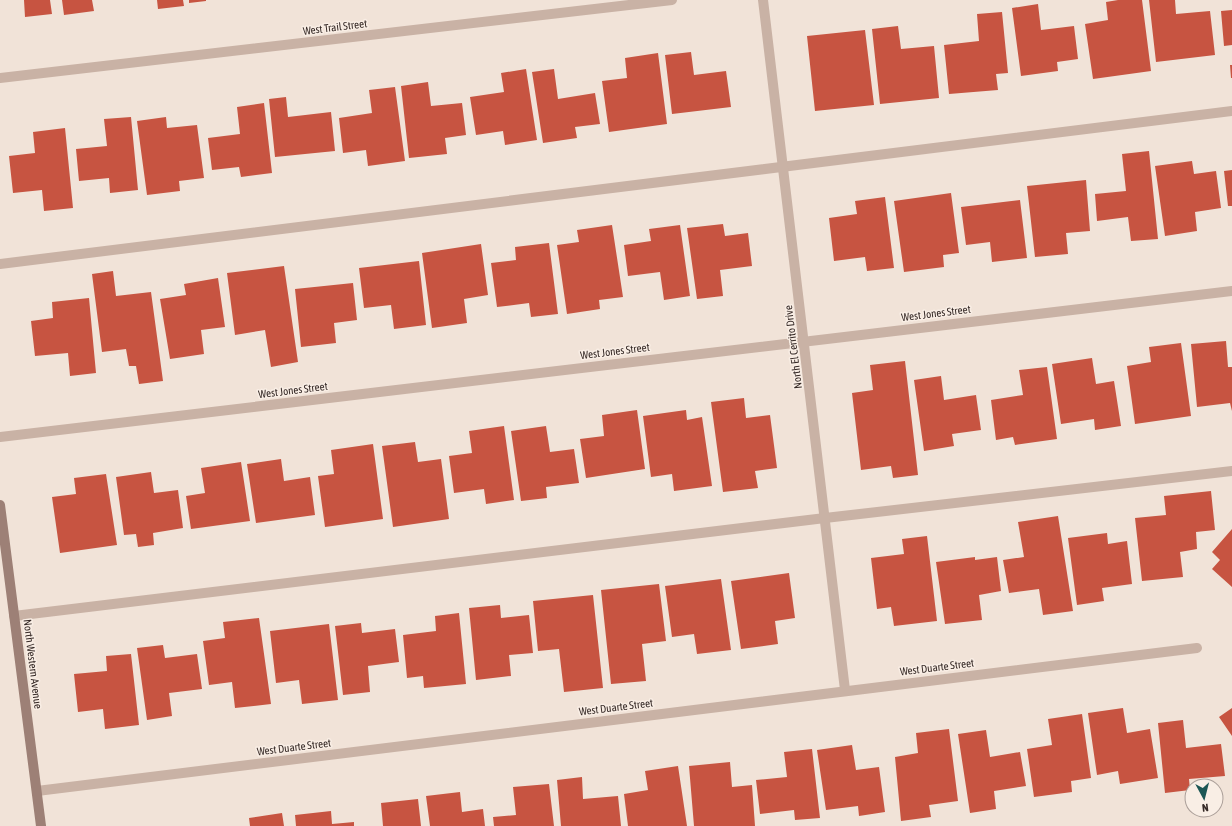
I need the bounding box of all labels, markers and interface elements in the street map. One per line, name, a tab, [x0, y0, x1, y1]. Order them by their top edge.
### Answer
street label: West Trail Street	[302, 17, 368, 37]
street label: West Jones Street	[901, 303, 971, 323]
street label: North El Cerrito Drive	[782, 305, 804, 389]
street label: West Jones Street	[580, 341, 650, 361]
street label: West Jones Street	[258, 380, 328, 400]
street label: North Western Avenue	[22, 619, 44, 709]
street label: West Duarte Street	[899, 656, 975, 678]
street label: West Duarte Street	[578, 696, 654, 718]
street label: West Duarte Street	[256, 736, 332, 758]
north arrow	[1184, 778, 1224, 818]
text: N	[1201, 802, 1209, 814]

